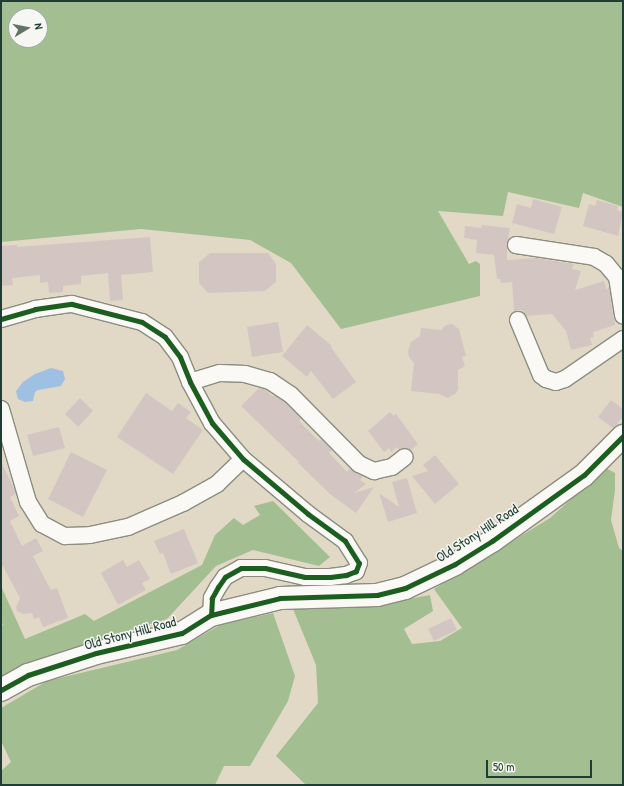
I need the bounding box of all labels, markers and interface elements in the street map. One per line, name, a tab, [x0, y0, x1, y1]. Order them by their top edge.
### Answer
north arrow	[8, 8, 48, 48]
text: N	[31, 22, 46, 30]
street label: Old Stony Hill Road	[433, 500, 521, 566]
street label: Old Stony Hill Road	[82, 613, 178, 653]
scale bar	[488, 752, 594, 778]
text: 50 m	[493, 758, 514, 775]

